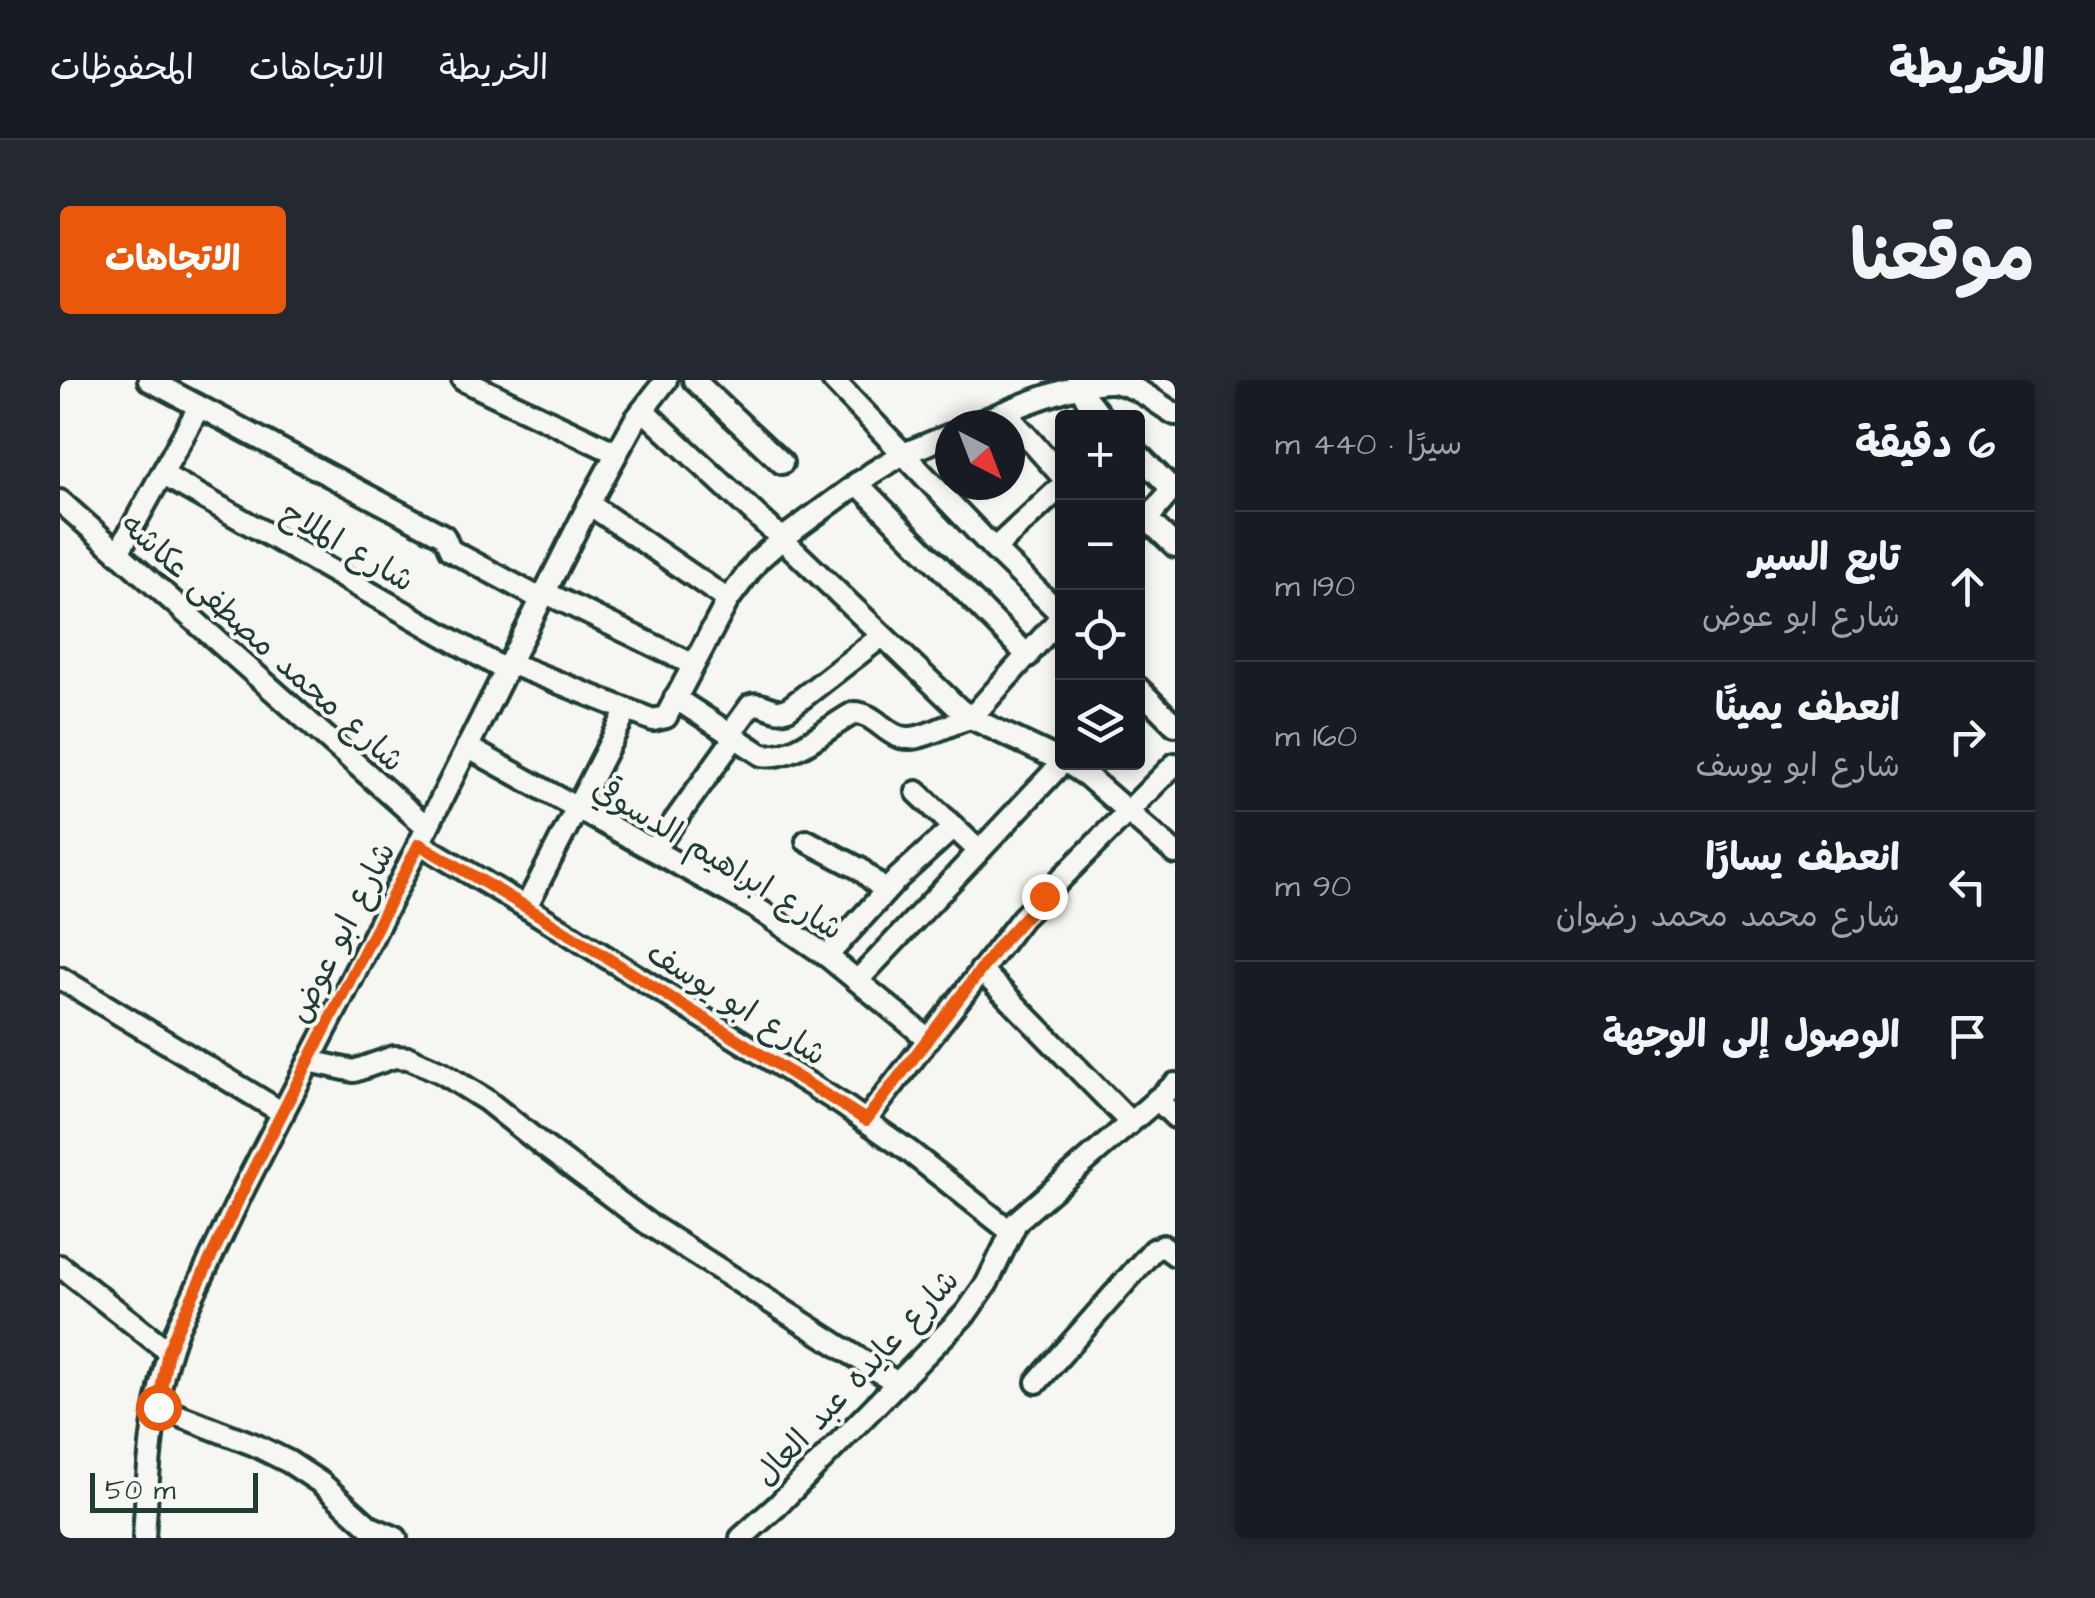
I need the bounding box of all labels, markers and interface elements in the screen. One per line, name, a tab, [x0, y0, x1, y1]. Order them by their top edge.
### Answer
text: الخريطة	[1889, 36, 2045, 102]
text: المحفوظات	[50, 44, 194, 93]
text: الاتجاهات	[249, 44, 384, 93]
text: الخريطة	[439, 44, 548, 93]
button: الاتجاهات	[60, 206, 286, 314]
text: موقعنا	[1850, 210, 2035, 307]
north arrow	[935, 410, 1025, 500]
map controls	[1055, 410, 1145, 770]
button: +	[1055, 410, 1145, 500]
text: 6 دقيقة	[1855, 416, 1995, 474]
text: سيرًا · 440 m	[1275, 422, 1462, 467]
street label: شارع الملاح	[272, 491, 422, 604]
button: −	[1055, 500, 1145, 590]
street label: شارع محمد مصطفى عكاشه	[110, 503, 414, 783]
text: تابع السير	[1749, 533, 1900, 585]
icon: ahead	[1940, 559, 1995, 614]
text: 190 m	[1275, 564, 1355, 609]
button: locate	[1055, 590, 1145, 680]
text: شارع ابو عوض	[1702, 594, 1900, 639]
button: layers	[1055, 680, 1145, 770]
text: انعطف يمينًا	[1715, 683, 1900, 735]
icon: right	[1940, 709, 1995, 764]
text: 160 m	[1275, 714, 1357, 759]
text: شارع ابو يوسف	[1696, 744, 1900, 789]
street label: شارع ابراهيم الدسوقي	[583, 767, 851, 952]
text: انعطف يسارًا	[1705, 833, 1900, 885]
street label: شارع ابو عوض	[277, 834, 407, 1031]
icon: left	[1940, 859, 1995, 914]
text: 90 m	[1275, 864, 1351, 909]
route end	[1022, 874, 1068, 920]
text: شارع محمد محمد رضوان	[1556, 894, 1900, 939]
street label: شارع ابو يوسف	[638, 931, 835, 1078]
icon: arrive	[1940, 1009, 1995, 1064]
text: الوصول إلى الوجهة	[1602, 1010, 1900, 1062]
street label: شارع عايده عبد العال	[744, 1259, 970, 1497]
route start	[136, 1385, 182, 1431]
scale bar	[90, 1468, 258, 1512]
text: 50 m	[105, 1471, 176, 1510]

